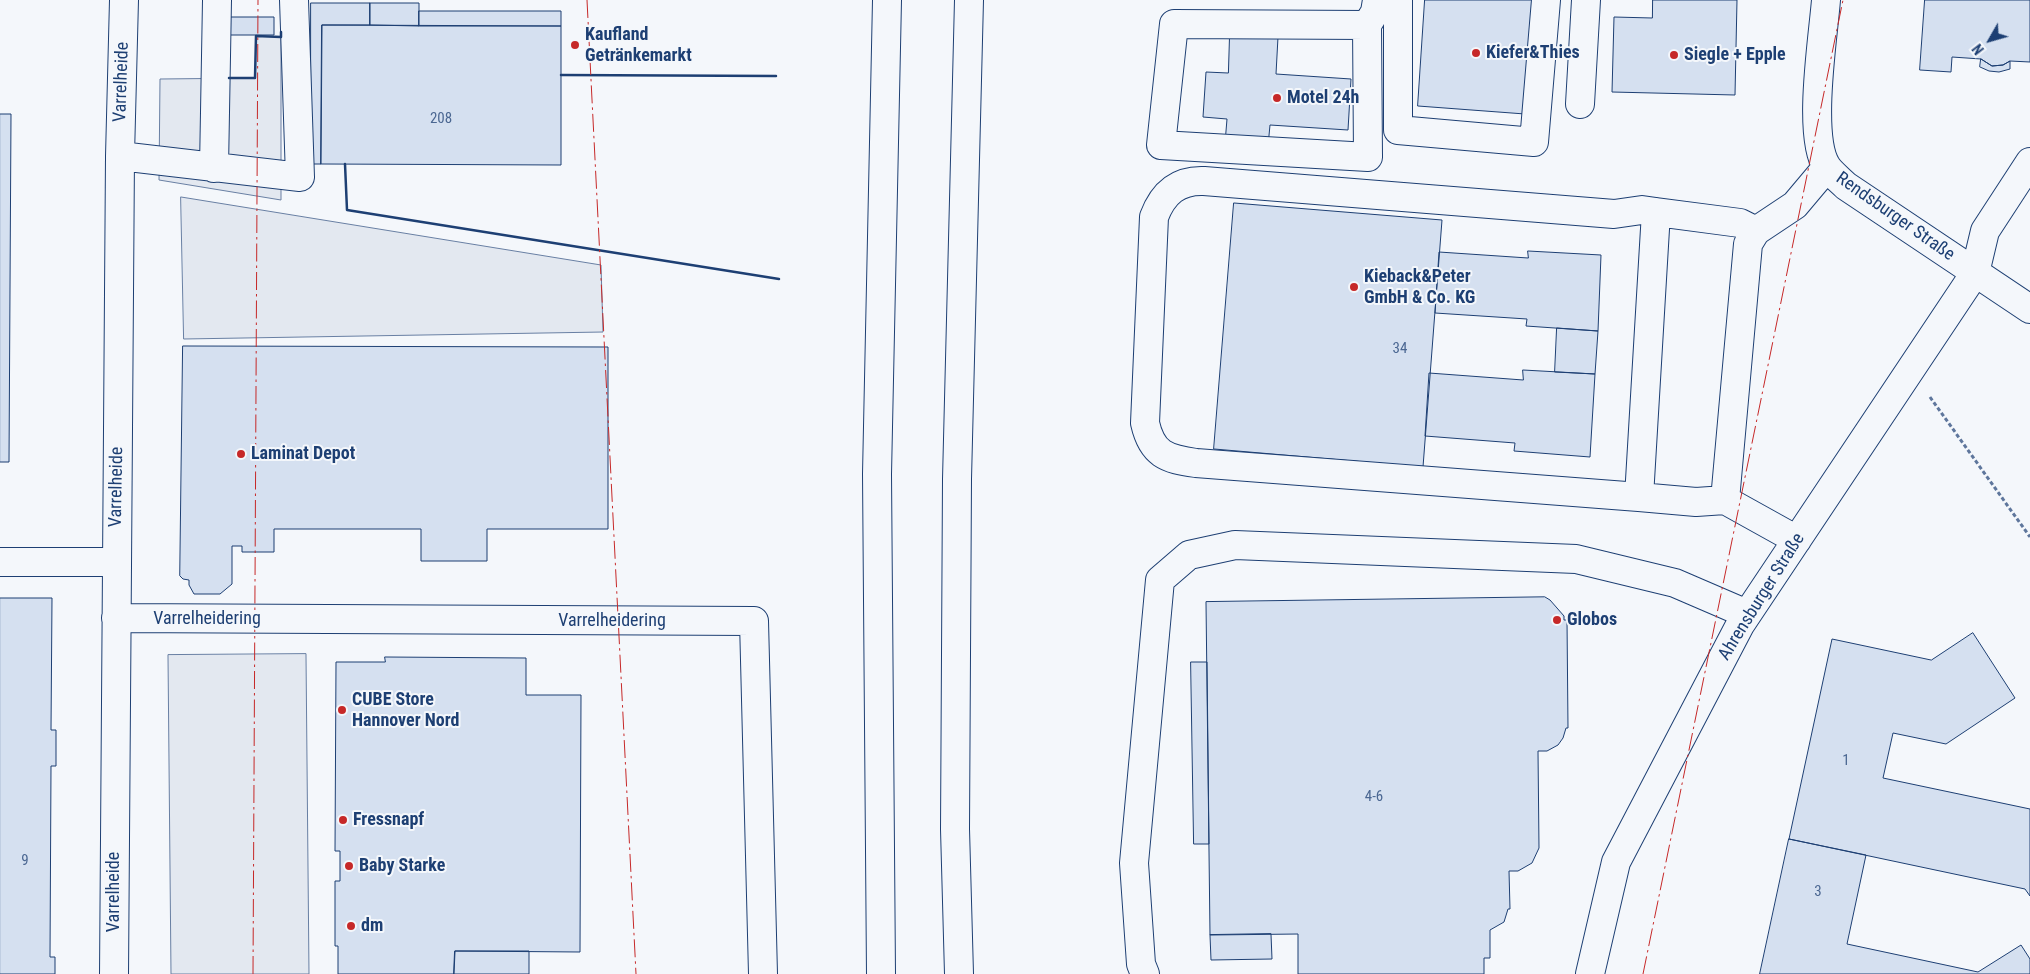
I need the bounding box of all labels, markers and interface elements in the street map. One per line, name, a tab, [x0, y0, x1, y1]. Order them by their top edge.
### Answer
north arrow	[1965, 15, 2015, 65]
place label: Kaufland Getränkemarkt	[585, 24, 692, 66]
marker: Kaufland Getränkemarkt	[569, 39, 581, 51]
street label: Varrelheide	[110, 41, 134, 123]
text: N	[1969, 41, 1987, 58]
place label: Kiefer&Thies	[1486, 42, 1580, 64]
place label: Siegle + Epple	[1684, 44, 1786, 66]
marker: Kiefer&Thies	[1470, 47, 1482, 59]
marker: Siegle + Epple	[1668, 49, 1680, 61]
place label: Motel 24h	[1287, 87, 1359, 109]
marker: Motel 24h	[1271, 92, 1283, 104]
house number: 208	[430, 110, 452, 128]
street label: Rendsburger Straße	[1831, 168, 1959, 266]
place label: Kieback&Peter GmbH & Co. KG	[1364, 266, 1475, 308]
marker: Kieback&Peter GmbH & Co. KG	[1348, 281, 1360, 293]
house number: 34	[1393, 340, 1407, 358]
place label: Laminat Depot	[251, 443, 355, 465]
street label: Varrelheide	[106, 447, 128, 527]
marker: Laminat Depot	[235, 448, 247, 460]
street label: Ahrensburger Straße	[1714, 529, 1810, 665]
street label: Varrelheidering	[153, 608, 261, 630]
place label: Globos	[1567, 609, 1617, 631]
street label: Varrelheidering	[558, 610, 666, 632]
marker: Globos	[1551, 614, 1563, 626]
place label: CUBE Store Hannover Nord	[352, 689, 459, 732]
marker: CUBE Store Hannover Nord	[336, 704, 348, 716]
house number: 1	[1842, 752, 1850, 770]
house number: 4-6	[1365, 788, 1383, 806]
place label: Fressnapf	[353, 809, 424, 831]
marker: Fressnapf	[337, 814, 349, 826]
house number: 9	[21, 852, 29, 870]
street label: Varrelheide	[103, 852, 125, 932]
place label: Baby Starke	[359, 855, 445, 877]
marker: Baby Starke	[343, 860, 355, 872]
house number: 3	[1814, 883, 1822, 901]
place label: dm	[361, 915, 383, 937]
marker: dm	[345, 920, 357, 932]

